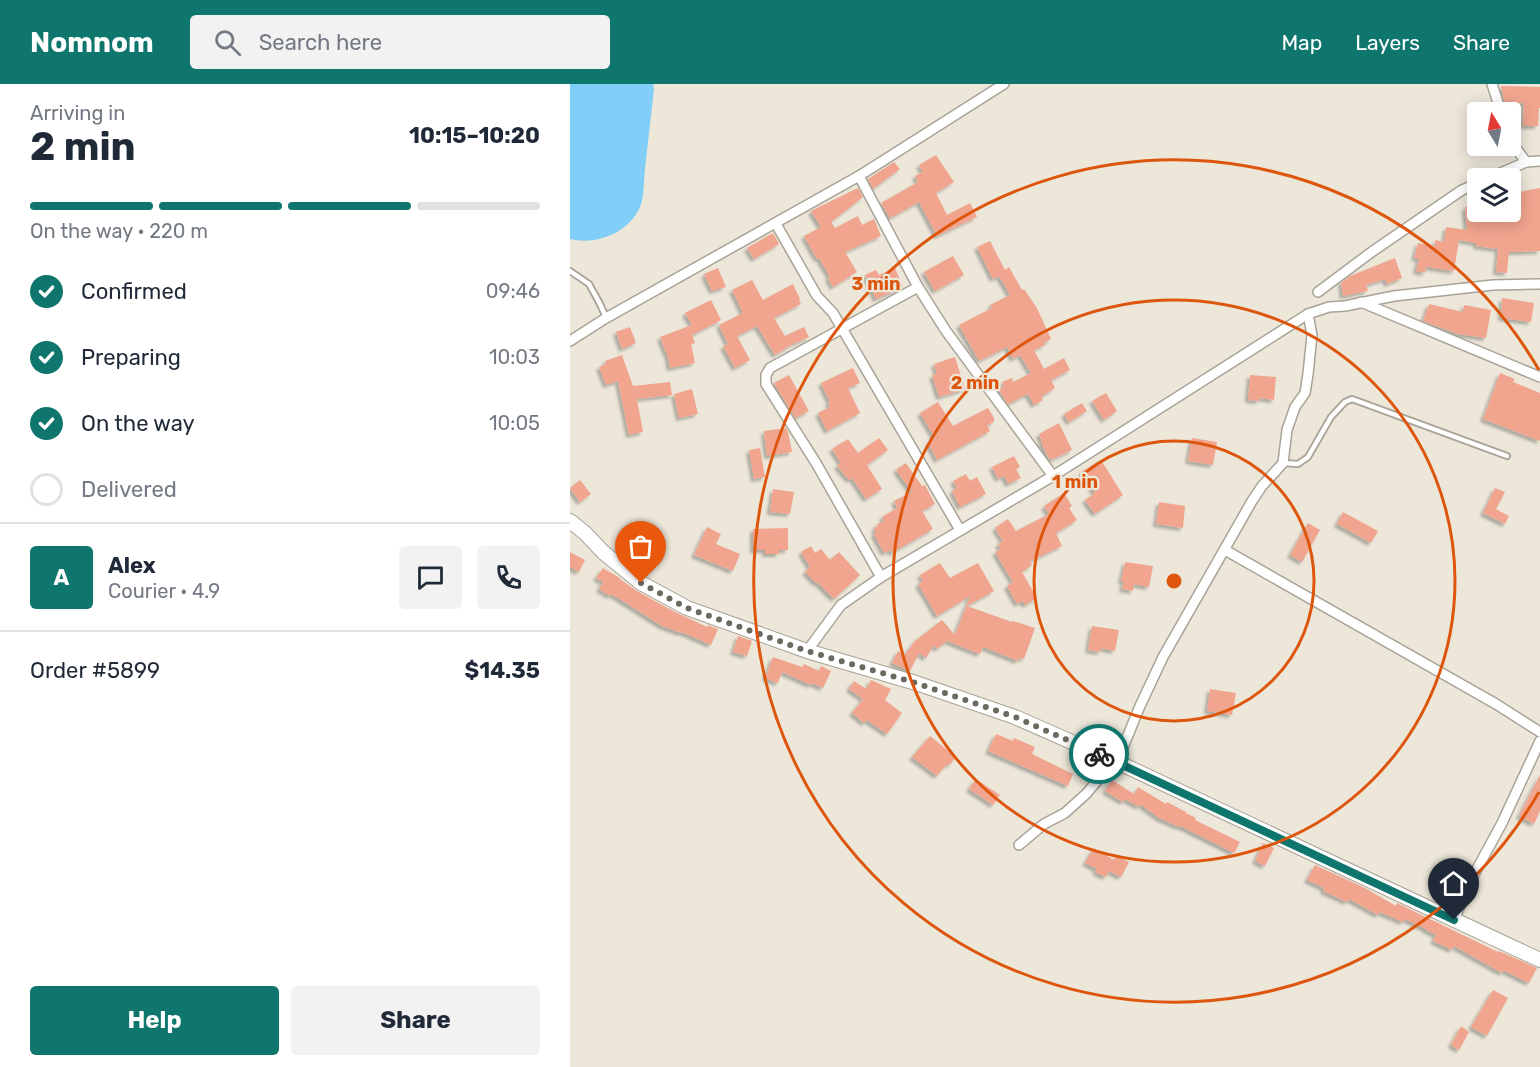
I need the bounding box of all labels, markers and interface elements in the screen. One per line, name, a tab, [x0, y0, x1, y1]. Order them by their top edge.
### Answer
search box	[190, 15, 610, 69]
text: Nomnom	[30, 26, 154, 59]
icon: search	[211, 26, 244, 59]
text: Search here	[259, 29, 382, 56]
text: Map	[1281, 30, 1322, 55]
text: Layers	[1355, 30, 1420, 55]
text: Share	[1453, 30, 1510, 55]
text: Arriving in	[30, 101, 125, 125]
north arrow	[1467, 102, 1521, 156]
map controls	[1467, 102, 1521, 222]
text: 10:15–10:20	[409, 122, 540, 149]
text: 2 min	[30, 124, 136, 170]
button: layers	[1467, 168, 1521, 222]
text: On the way · 220 m	[30, 219, 208, 243]
text: 3 min	[852, 273, 900, 295]
icon: check	[30, 275, 63, 308]
text: Confirmed	[81, 278, 187, 305]
text: 09:46	[486, 279, 540, 303]
icon: check	[30, 341, 63, 374]
text: Preparing	[81, 344, 181, 371]
text: 10:03	[489, 345, 540, 369]
text: 2 min	[951, 372, 999, 394]
icon: check	[30, 407, 63, 440]
text: On the way	[81, 410, 195, 437]
text: 10:05	[489, 411, 540, 435]
text: 1 min	[1052, 471, 1098, 493]
text: Delivered	[81, 476, 177, 503]
pin	[615, 521, 666, 583]
icon: bag	[624, 530, 657, 563]
button: chat	[399, 546, 462, 609]
button: phone	[477, 546, 540, 609]
text: Alex	[108, 552, 156, 579]
text: A	[54, 564, 69, 591]
centre of rings	[1164, 571, 1184, 591]
text: Courier · 4.9	[108, 579, 220, 603]
text: Order #5899	[30, 657, 160, 684]
text: $14.35	[465, 657, 540, 684]
courier	[1069, 724, 1129, 784]
icon: bike	[1083, 738, 1116, 771]
pin	[1428, 858, 1479, 920]
icon: home	[1437, 867, 1470, 900]
button: Help	[30, 986, 279, 1055]
button: Share	[291, 986, 540, 1055]

